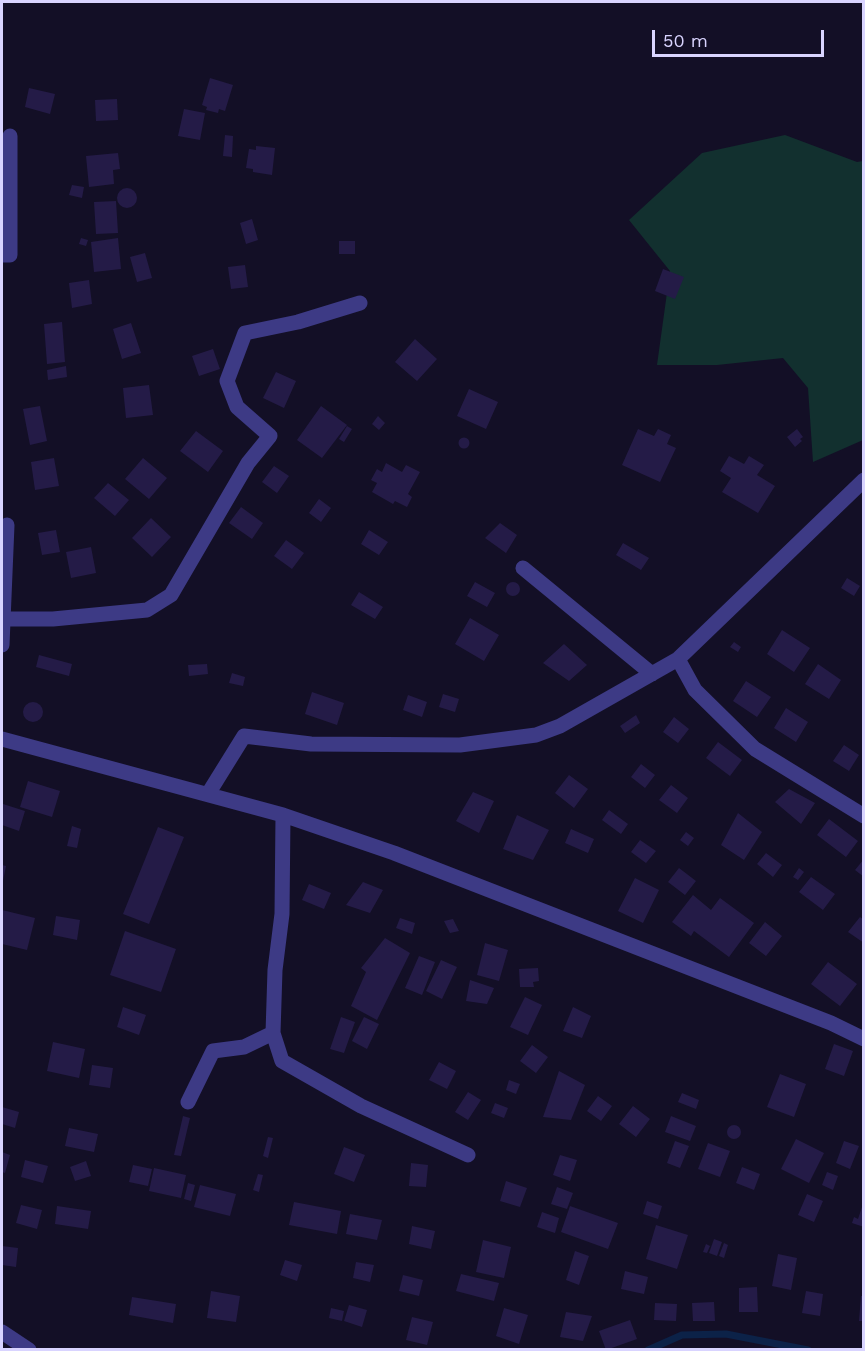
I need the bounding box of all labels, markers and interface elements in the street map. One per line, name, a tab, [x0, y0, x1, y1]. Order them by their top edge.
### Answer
scale bar	[655, 18, 828, 56]
text: 50 m	[663, 30, 708, 51]

